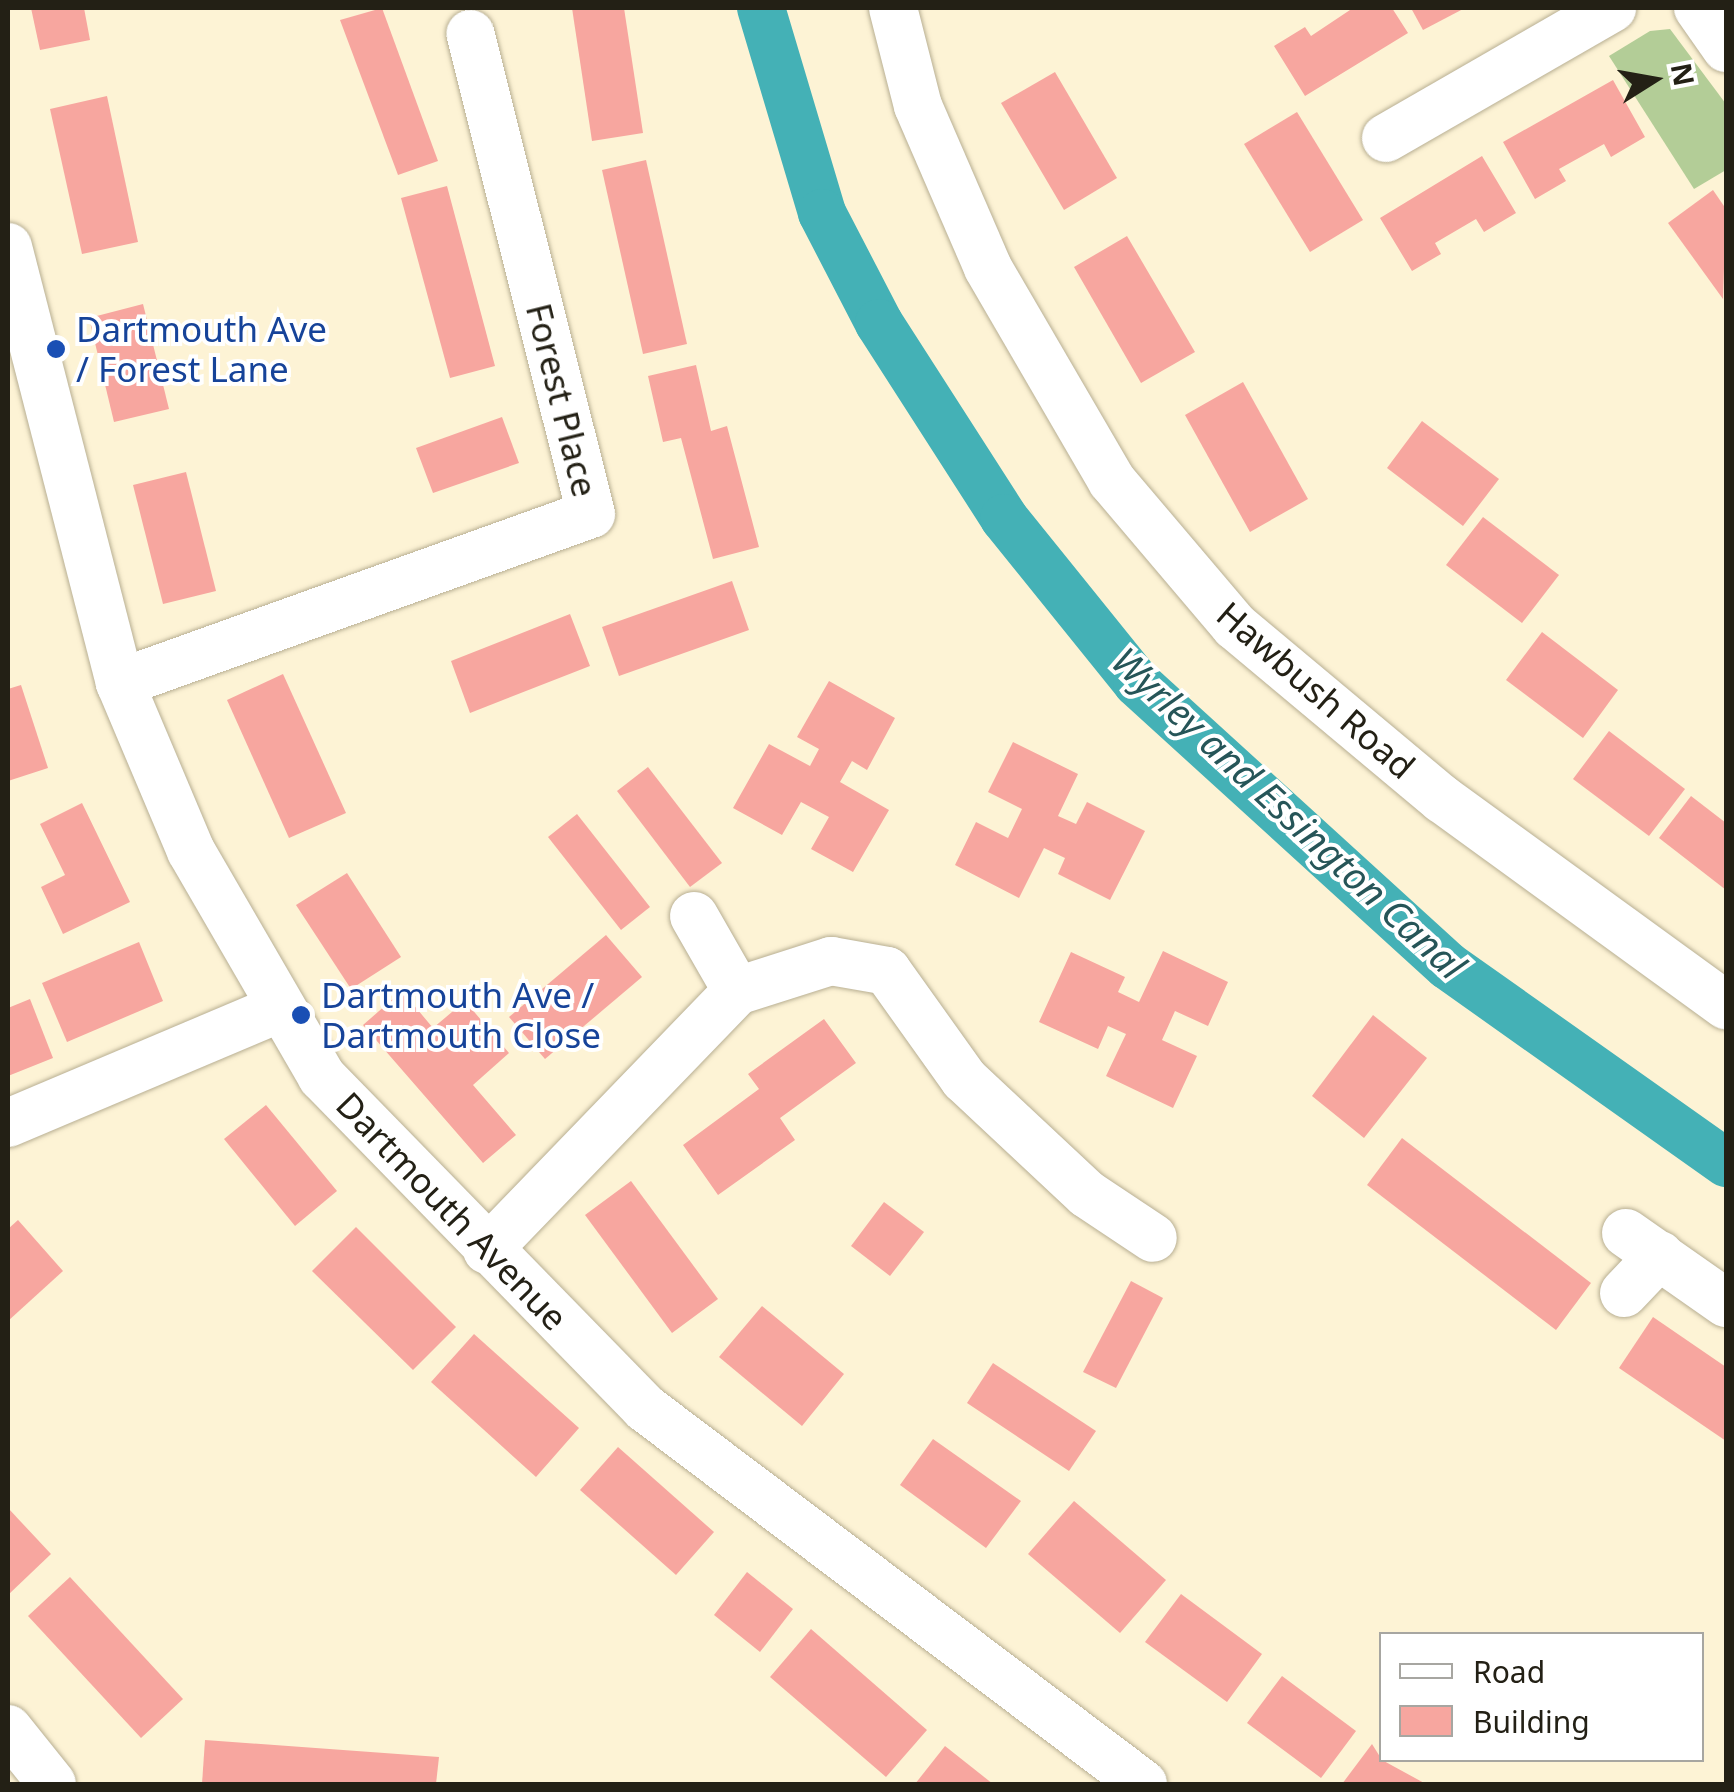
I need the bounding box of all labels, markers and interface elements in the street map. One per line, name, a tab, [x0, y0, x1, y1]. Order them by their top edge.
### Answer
north arrow	[1604, 30, 1704, 130]
text: N	[1663, 59, 1704, 89]
street label: Forest Place	[518, 299, 606, 501]
place label: Dartmouth Ave / Forest Lane	[76, 308, 327, 390]
marker: Dartmouth Ave / Forest Lane	[45, 338, 67, 360]
street label: Hawbush Road	[1209, 593, 1423, 787]
water label: Wyrley and Essington Canal	[1103, 637, 1475, 989]
place label: Dartmouth Ave / Dartmouth Close	[321, 974, 601, 1056]
marker: Dartmouth Ave / Dartmouth Close	[290, 1004, 312, 1026]
street label: Dartmouth Avenue	[328, 1083, 576, 1339]
legend	[1379, 1632, 1704, 1762]
text: Road	[1473, 1651, 1545, 1692]
text: Building	[1473, 1701, 1590, 1742]

